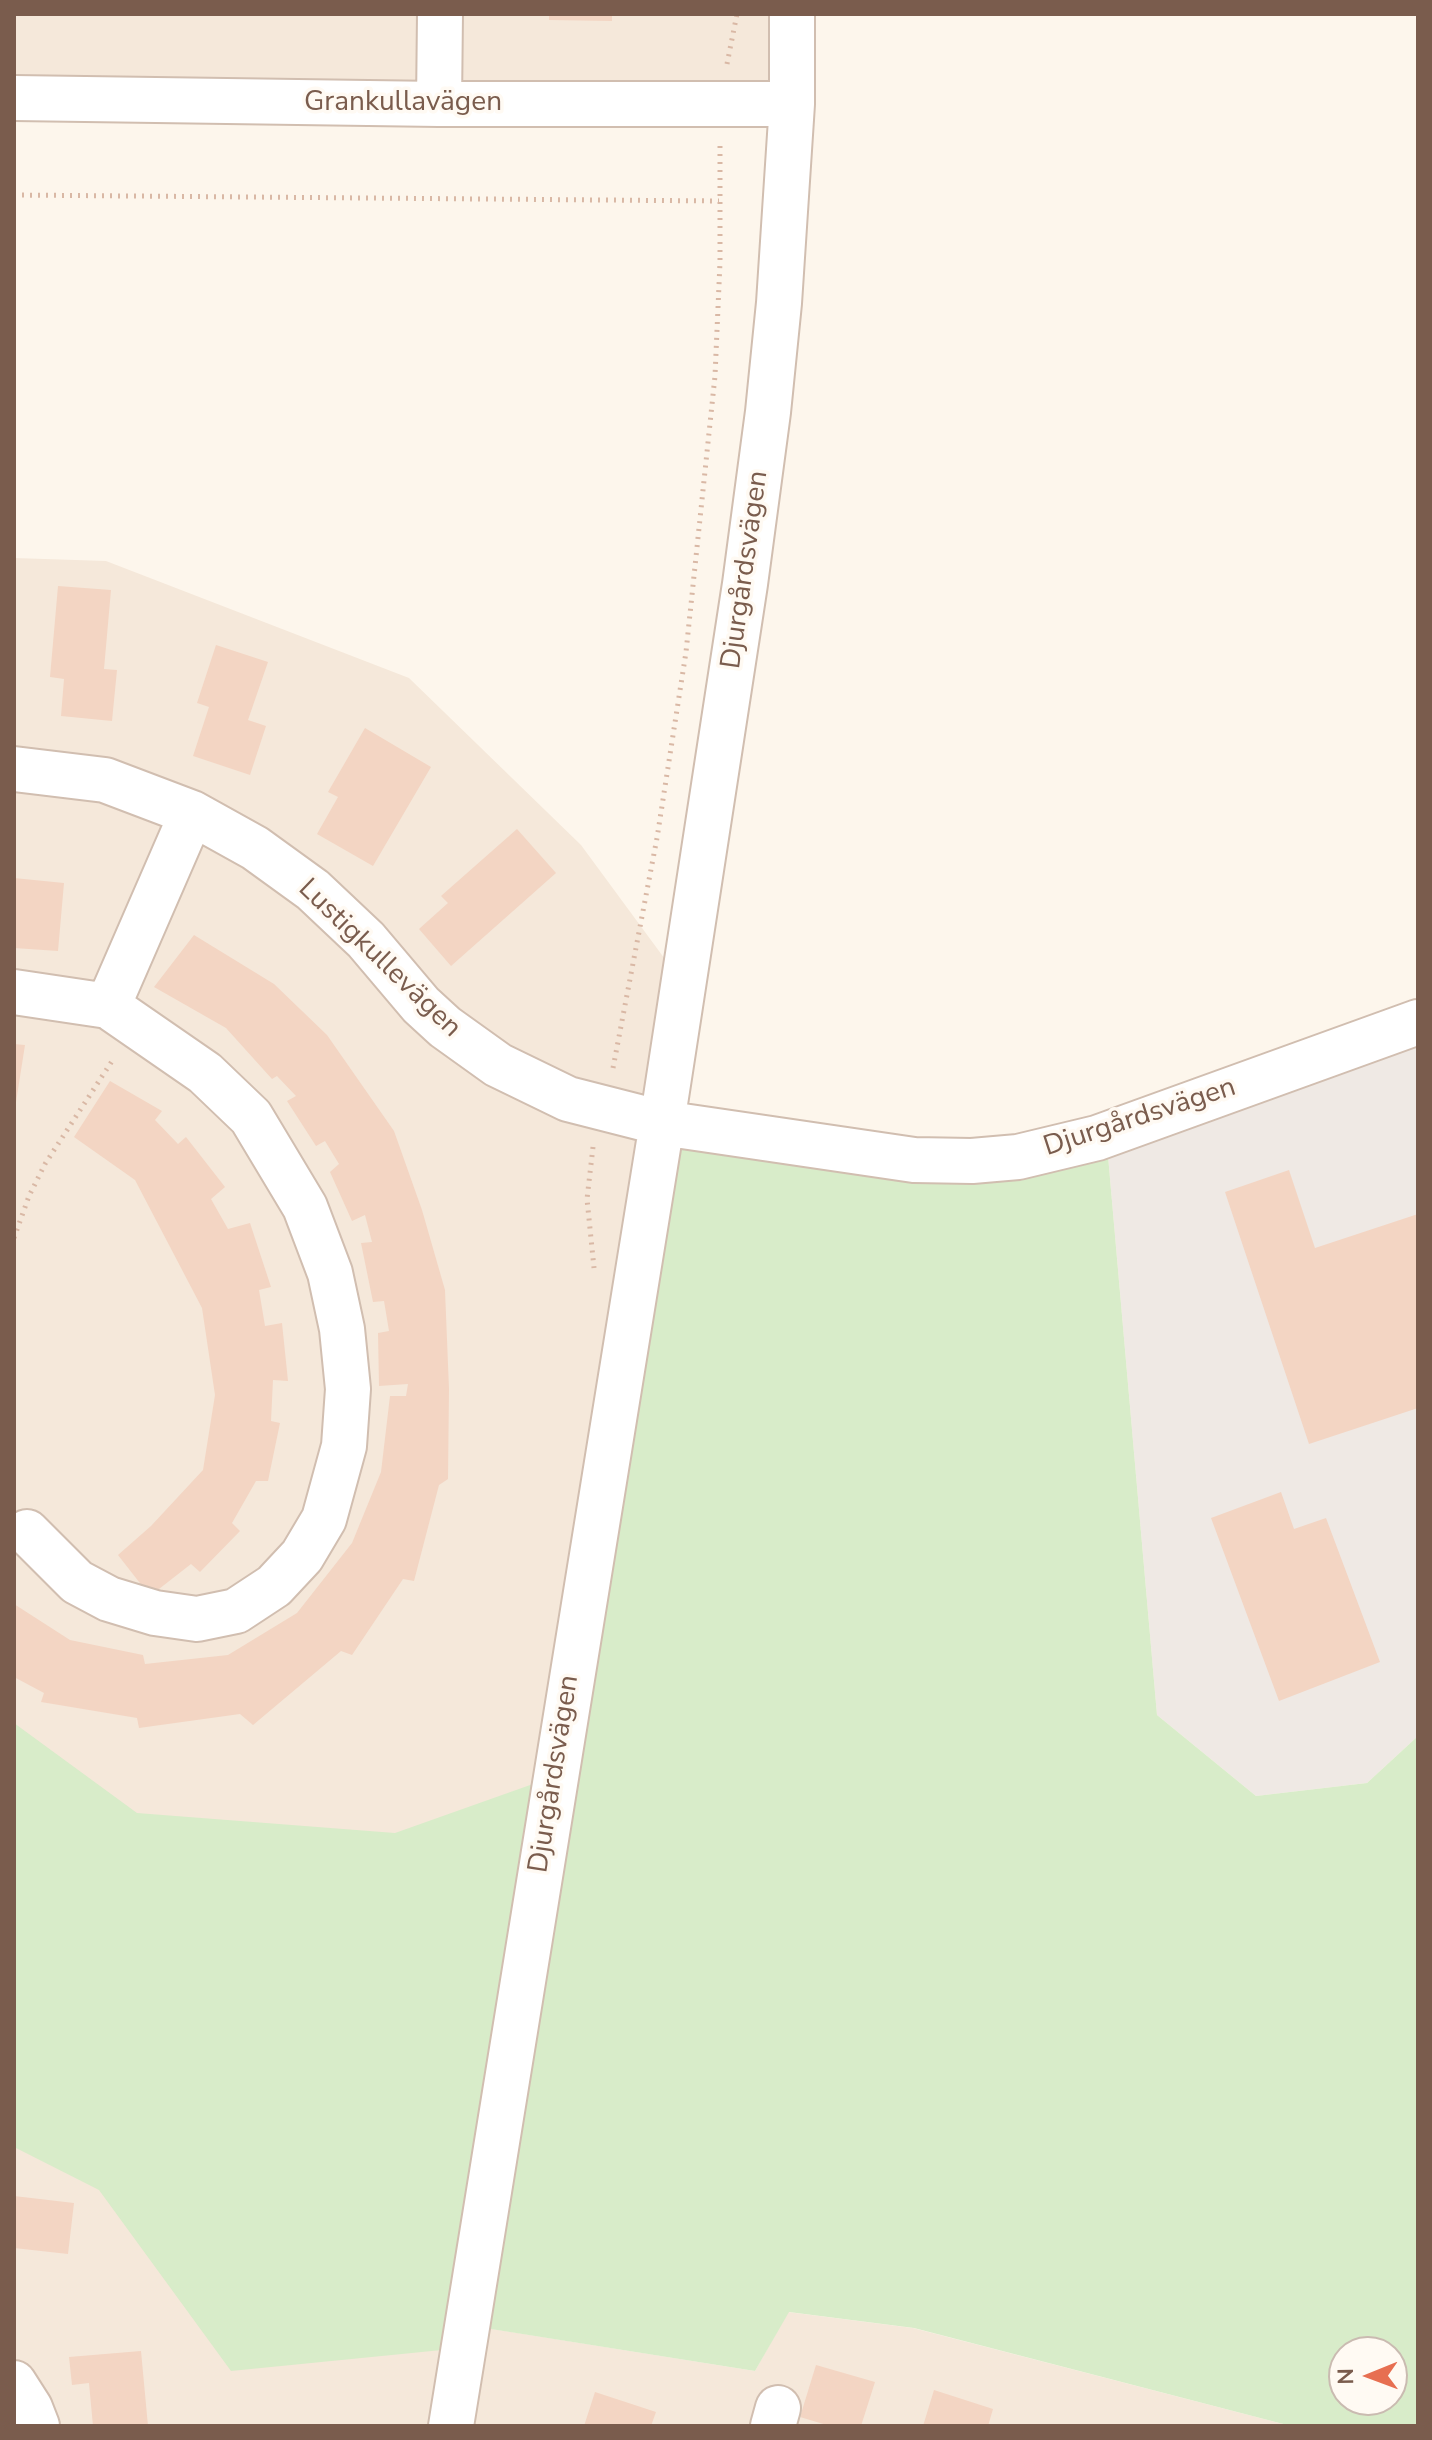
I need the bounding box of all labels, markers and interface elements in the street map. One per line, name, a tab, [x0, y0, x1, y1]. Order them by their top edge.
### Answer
street label: Grankullavägen	[304, 86, 502, 120]
street label: Djurgårdsvägen	[715, 469, 777, 671]
street label: Lustigkullevägen	[290, 873, 468, 1045]
street label: Djurgårdsvägen	[1040, 1071, 1240, 1165]
street label: Djurgårdsvägen	[523, 1673, 587, 1875]
north arrow	[1328, 2336, 1408, 2416]
text: N	[1331, 2368, 1361, 2385]

